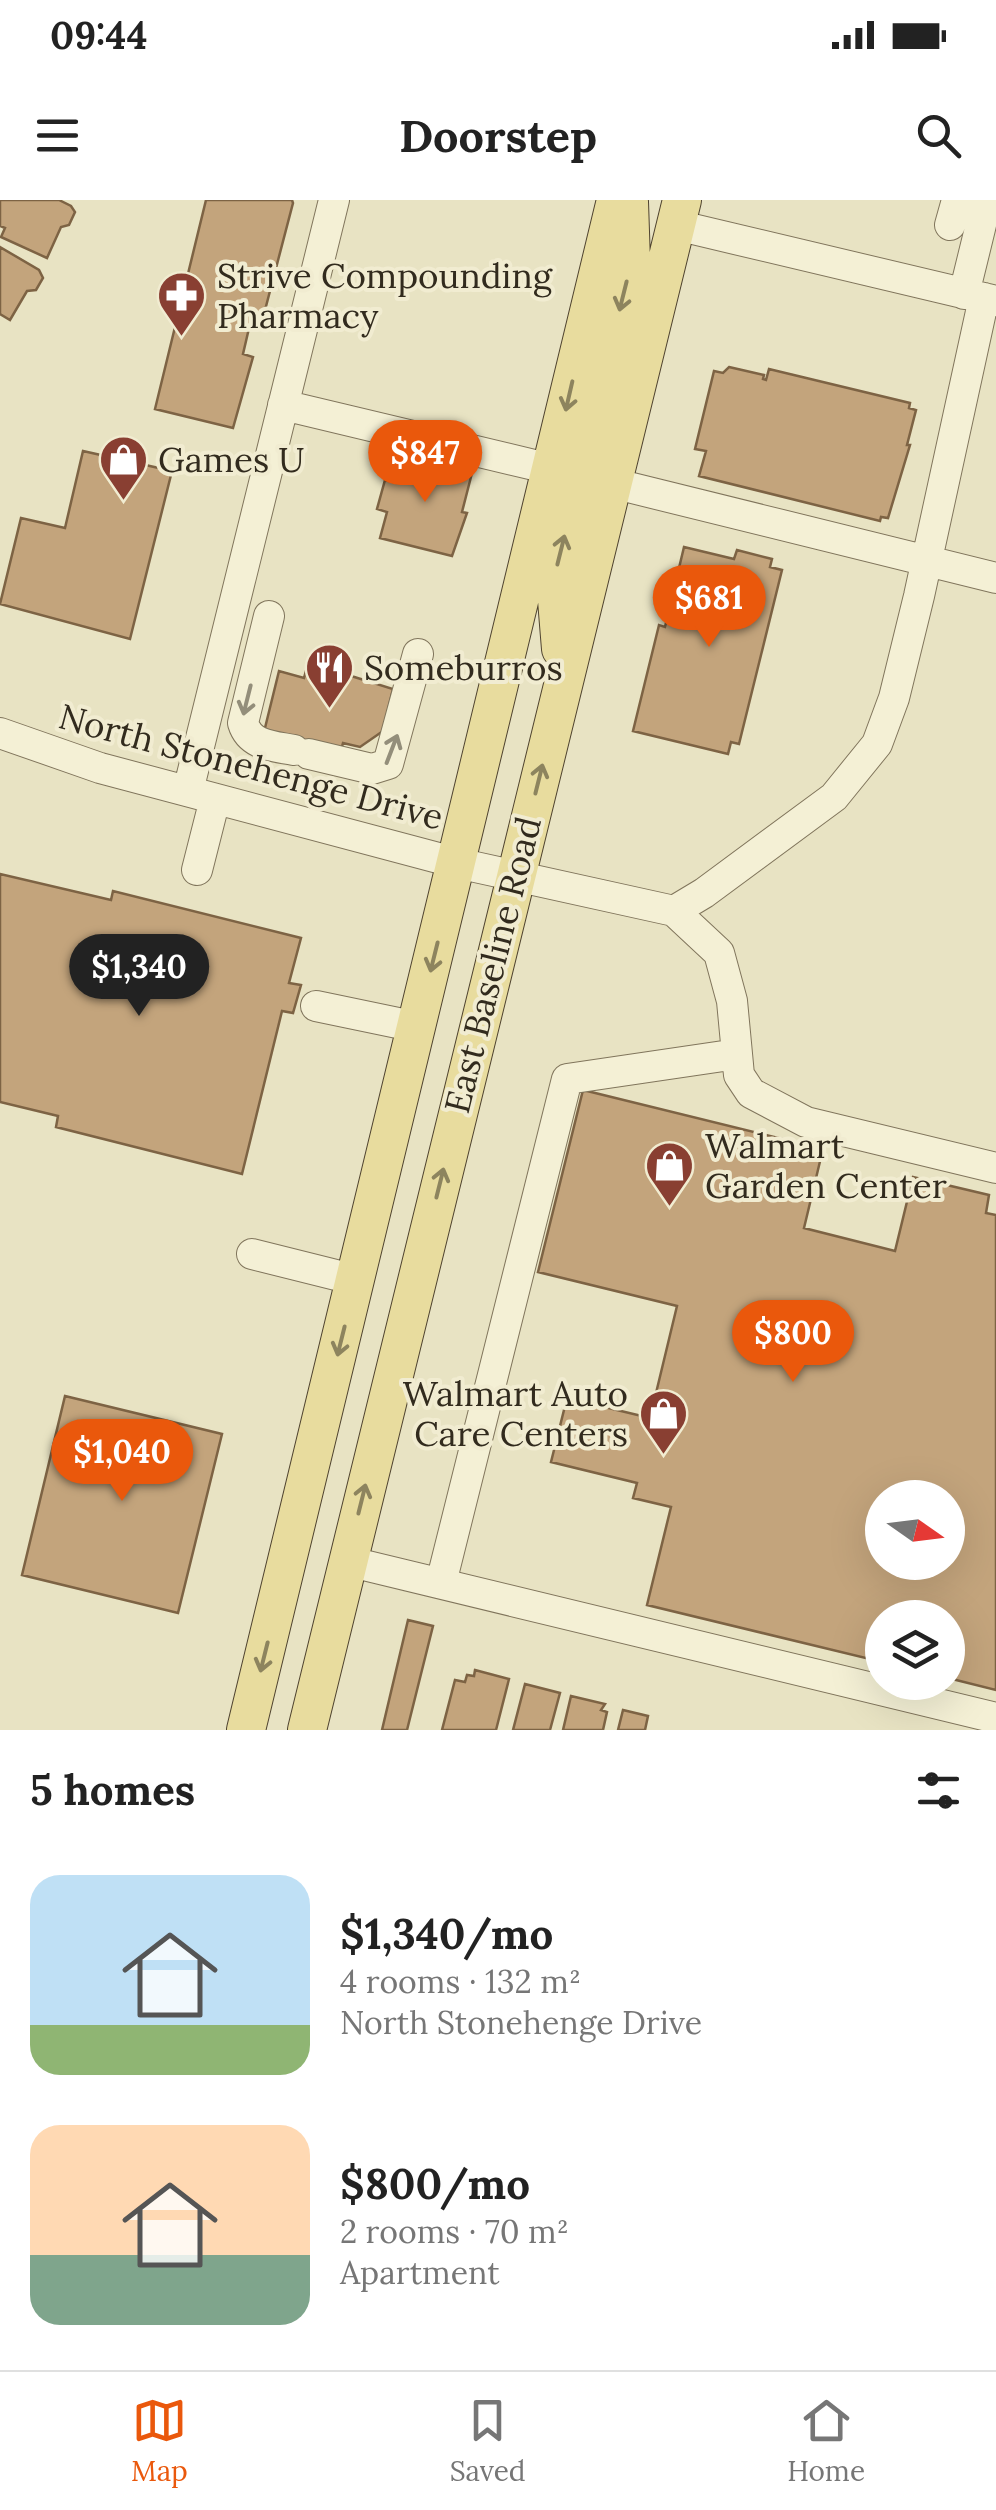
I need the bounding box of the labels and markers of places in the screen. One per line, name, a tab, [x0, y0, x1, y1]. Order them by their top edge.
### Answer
place label: Strive Compounding Pharmacy	[217, 253, 553, 338]
pharmacy icon: Strive Compounding Pharmacy	[156, 270, 208, 338]
pin: $847	[366, 420, 484, 505]
shop icon: Games U	[97, 434, 149, 502]
place label: Games U	[158, 437, 305, 482]
pin: $681	[650, 565, 768, 650]
restaurant icon: Someburros	[303, 642, 355, 710]
place label: Someburros	[364, 645, 563, 690]
pin: $1,340	[58, 934, 220, 1019]
place label: Walmart Garden Center	[705, 1123, 947, 1208]
shop icon: Walmart Garden Center	[644, 1140, 696, 1208]
pin: $800	[734, 1300, 852, 1385]
place label: Walmart Auto Care Centers	[403, 1371, 628, 1456]
shop icon: Walmart Auto Care Centers	[637, 1388, 689, 1456]
pin: $1,040	[41, 1419, 203, 1504]

